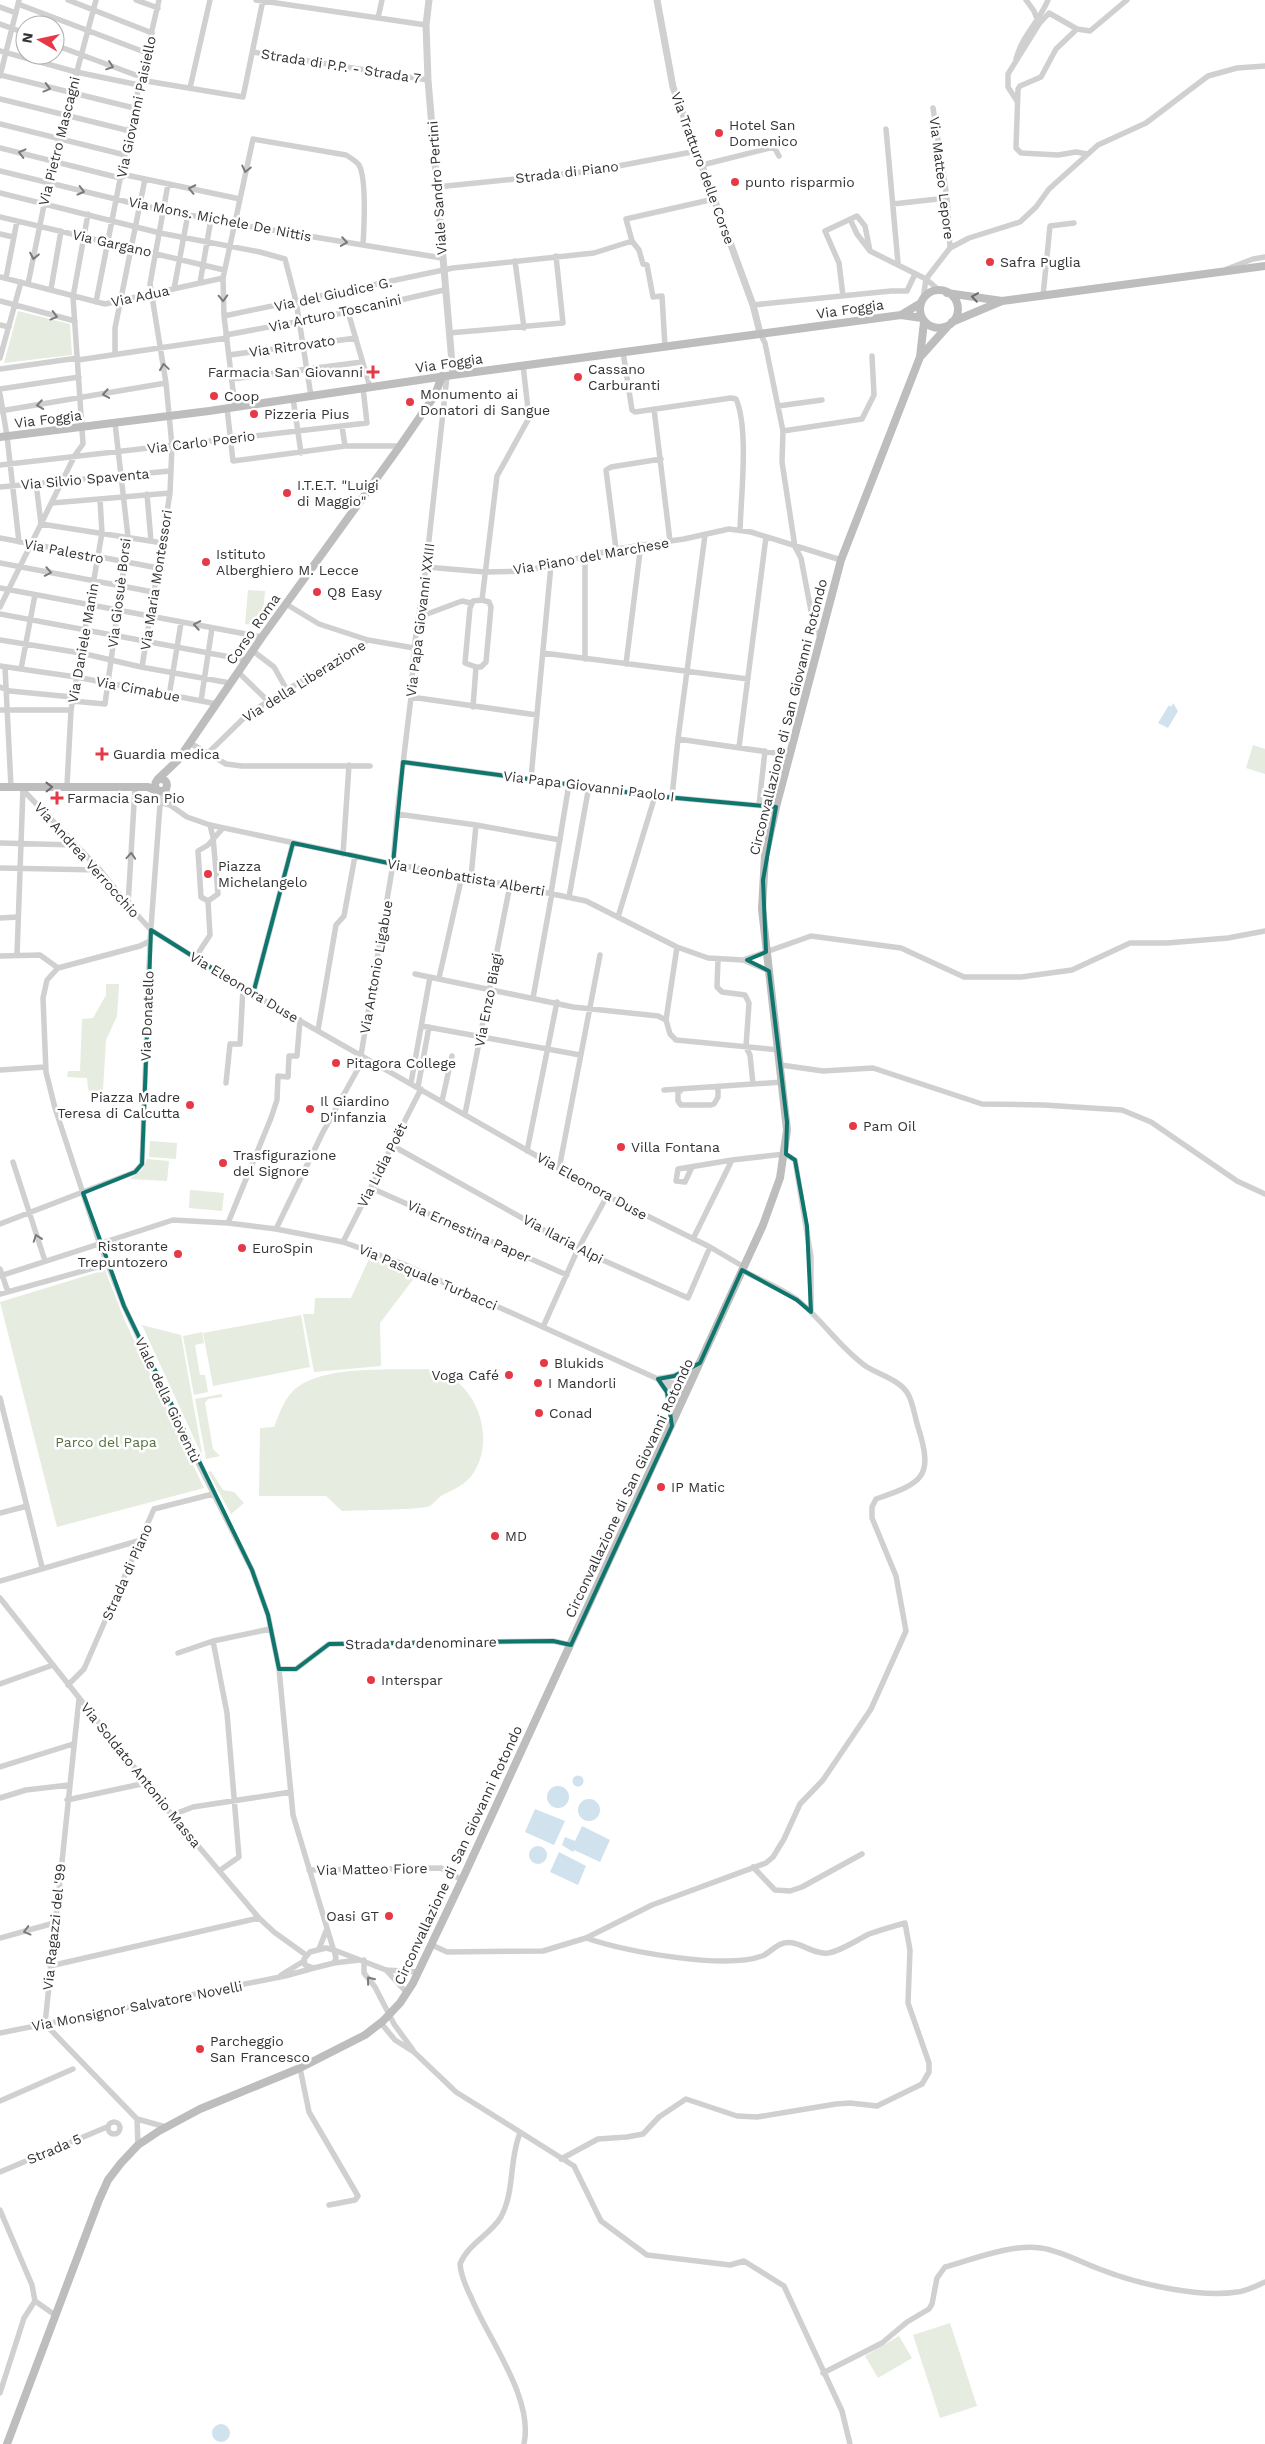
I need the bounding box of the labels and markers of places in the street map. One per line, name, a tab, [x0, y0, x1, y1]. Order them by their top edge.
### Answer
place label: Hotel San Domenico	[729, 117, 798, 149]
marker: Hotel San Domenico	[713, 127, 725, 139]
place label: punto risparmio	[745, 174, 855, 190]
marker: punto risparmio	[729, 176, 741, 188]
place label: Safra Puglia	[1000, 254, 1081, 270]
marker: Safra Puglia	[984, 256, 996, 268]
place label: Cassano Carburanti	[588, 361, 660, 393]
place label: Farmacia San Giovanni	[208, 364, 363, 380]
marker: Farmacia San Giovanni	[367, 366, 379, 378]
marker: Cassano Carburanti	[572, 371, 584, 383]
place label: Monumento ai Donatori di Sangue	[420, 386, 550, 418]
place label: Coop	[224, 388, 259, 404]
marker: Coop	[208, 390, 220, 402]
marker: Monumento ai Donatori di Sangue	[404, 396, 416, 408]
place label: Pizzeria Pius	[264, 406, 349, 422]
marker: Pizzeria Pius	[248, 408, 260, 420]
place label: I.T.E.T. "Luigi di Maggio"	[297, 477, 379, 509]
marker: I.T.E.T. "Luigi di Maggio"	[281, 487, 293, 499]
place label: Istituto Alberghiero M. Lecce	[216, 546, 359, 578]
marker: Istituto Alberghiero M. Lecce	[200, 556, 212, 568]
place label: Q8 Easy	[327, 584, 383, 600]
marker: Q8 Easy	[311, 586, 323, 598]
place label: Guardia medica	[113, 746, 220, 762]
marker: Guardia medica	[95, 747, 109, 761]
place label: Farmacia San Pio	[67, 790, 185, 806]
marker: Farmacia San Pio	[51, 792, 63, 804]
place label: Piazza Michelangelo	[218, 858, 307, 890]
marker: Piazza Michelangelo	[202, 868, 214, 880]
place label: Pitagora College	[346, 1055, 456, 1071]
marker: Pitagora College	[330, 1057, 342, 1069]
place label: Piazza Madre Teresa di Calcutta	[57, 1089, 180, 1121]
place label: Il Giardino D'infanzia	[320, 1093, 389, 1125]
marker: Piazza Madre Teresa di Calcutta	[184, 1099, 196, 1111]
marker: Il Giardino D'infanzia	[304, 1103, 316, 1115]
place label: Pam Oil	[863, 1118, 917, 1134]
marker: Pam Oil	[847, 1120, 859, 1132]
place label: Villa Fontana	[631, 1139, 720, 1155]
marker: Villa Fontana	[615, 1141, 627, 1153]
place label: Trasfigurazione del Signore	[233, 1147, 336, 1179]
marker: Trasfigurazione del Signore	[217, 1157, 229, 1169]
place label: Ristorante Trepuntozero	[77, 1238, 168, 1270]
place label: EuroSpin	[252, 1240, 313, 1256]
marker: EuroSpin	[236, 1242, 248, 1254]
marker: Ristorante Trepuntozero	[172, 1248, 184, 1260]
place label: Blukids	[554, 1355, 604, 1371]
marker: Blukids	[538, 1357, 550, 1369]
place label: Voga Café	[432, 1367, 499, 1383]
marker: Voga Café	[503, 1369, 515, 1381]
place label: I Mandorli	[548, 1375, 616, 1391]
marker: I Mandorli	[532, 1377, 544, 1389]
place label: Conad	[549, 1405, 592, 1421]
marker: Conad	[533, 1407, 545, 1419]
place label: IP Matic	[671, 1479, 725, 1495]
marker: IP Matic	[655, 1481, 667, 1493]
place label: MD	[505, 1528, 527, 1544]
marker: MD	[489, 1530, 501, 1542]
place label: Interspar	[381, 1672, 443, 1688]
marker: Interspar	[365, 1674, 377, 1686]
place label: Oasi GT	[326, 1908, 380, 1924]
marker: Oasi GT	[383, 1910, 395, 1922]
place label: Parcheggio San Francesco	[210, 2033, 310, 2065]
marker: Parcheggio San Francesco	[194, 2043, 206, 2055]

